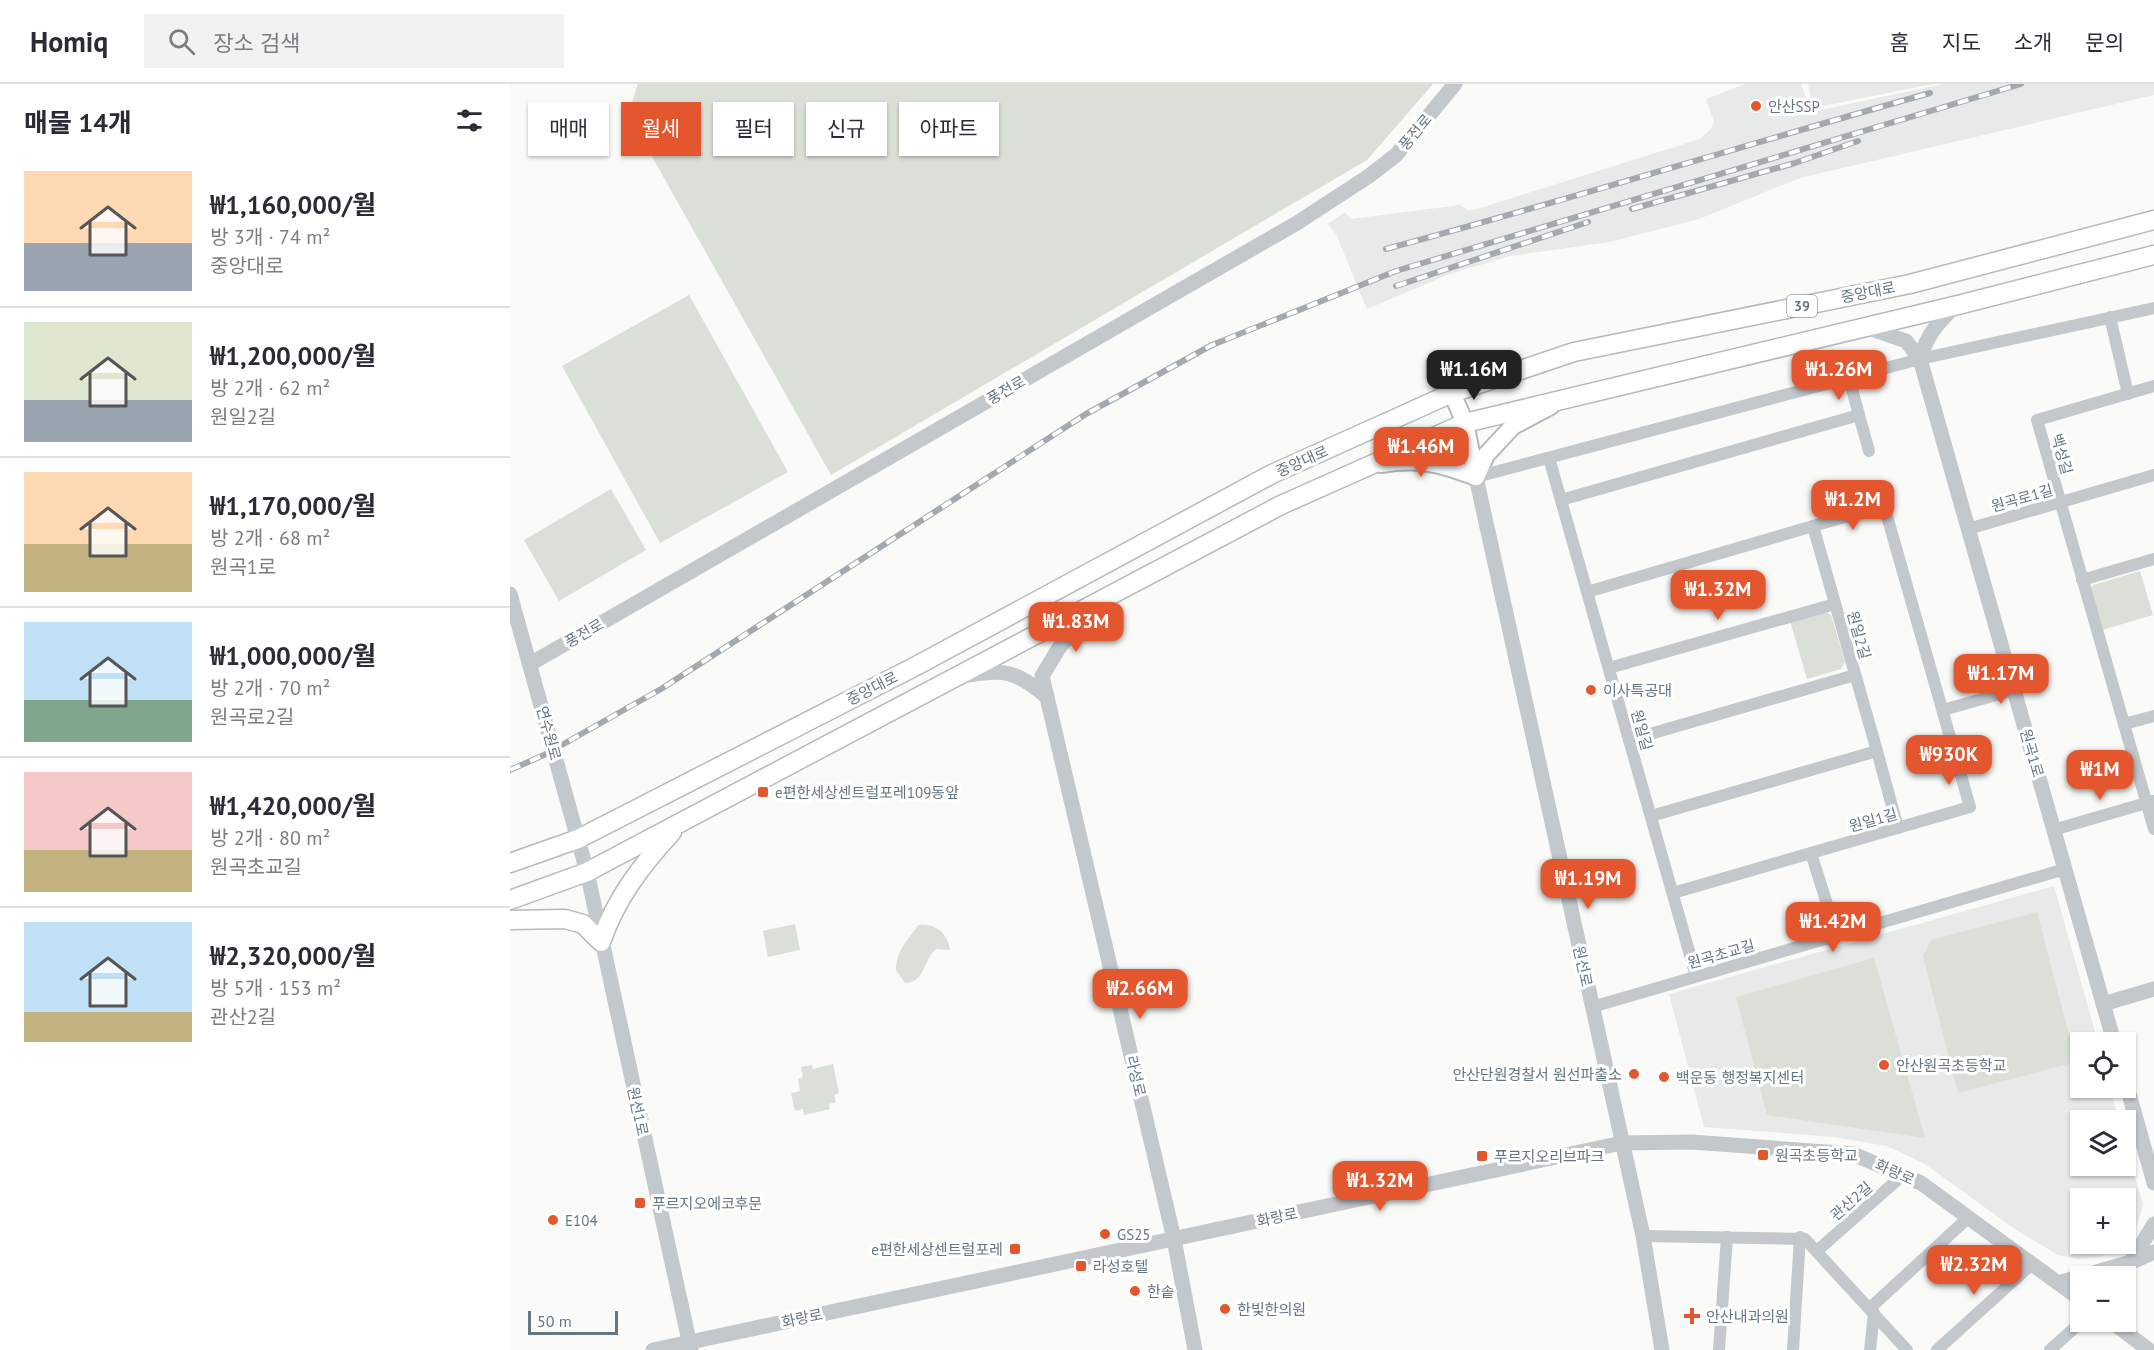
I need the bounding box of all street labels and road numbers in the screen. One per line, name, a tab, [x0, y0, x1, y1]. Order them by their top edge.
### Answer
street label: 풍전로	[1394, 110, 1436, 154]
street label: 중앙대로	[1839, 277, 1897, 307]
road number: 39	[1787, 295, 1817, 317]
street label: 풍전로	[983, 371, 1029, 409]
street label: 백성길	[2047, 431, 2077, 477]
street label: 중앙대로	[1273, 441, 1331, 481]
street label: 원곡로1길	[1989, 480, 2055, 516]
street label: 원일2길	[1843, 609, 1875, 661]
street label: 풍전로	[561, 614, 607, 652]
street label: 중앙대로	[843, 667, 901, 709]
street label: 연수원로	[533, 704, 565, 762]
street label: 원일길	[1627, 707, 1657, 753]
street label: 원곡1로	[2016, 727, 2048, 779]
street label: 원일1길	[1847, 804, 1899, 836]
street label: 원곡초교길	[1685, 935, 1757, 973]
street label: 원선로	[1569, 944, 1597, 988]
street label: 라성로	[1122, 1054, 1150, 1098]
street label: 원선1로	[624, 1085, 652, 1137]
street label: 화랑로	[1872, 1155, 1918, 1189]
street label: 관산2길	[1826, 1178, 1876, 1224]
street label: 화랑로	[1255, 1203, 1299, 1231]
street label: 화랑로	[780, 1304, 824, 1332]

